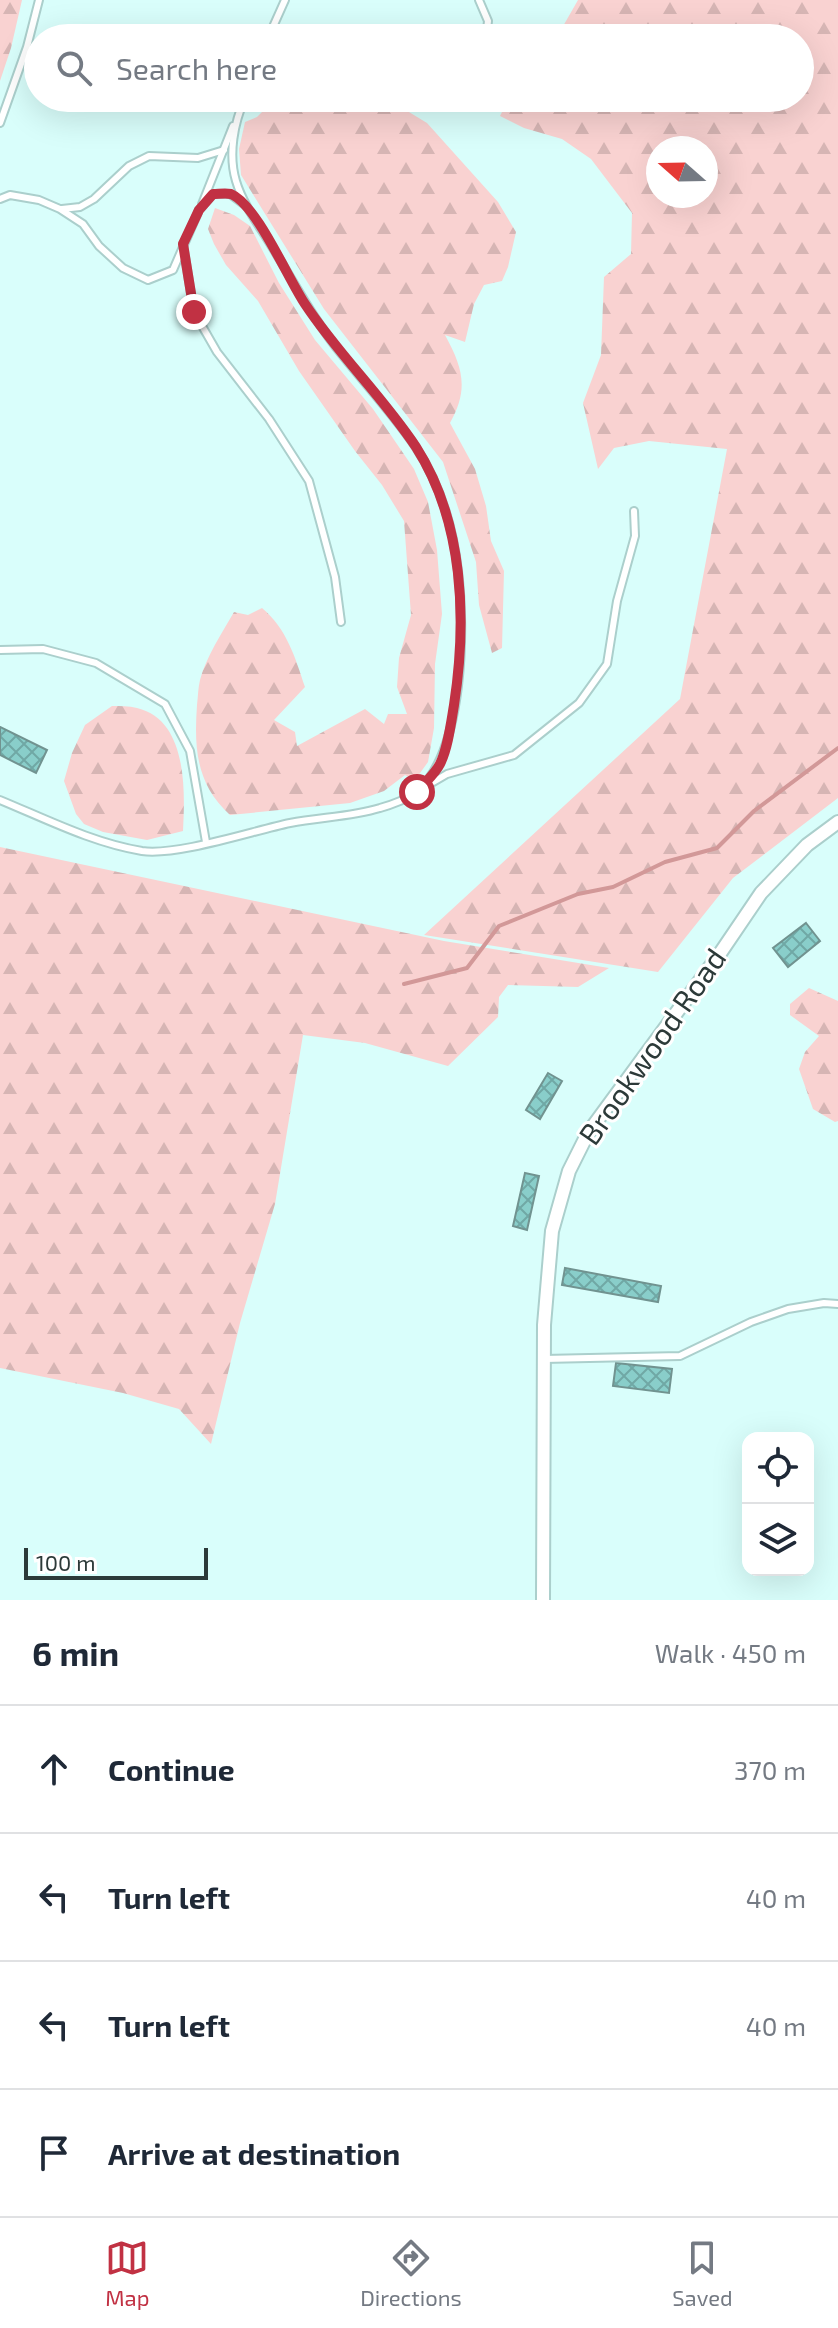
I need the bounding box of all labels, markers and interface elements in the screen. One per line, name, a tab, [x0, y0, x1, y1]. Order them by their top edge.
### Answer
search box	[24, 24, 814, 112]
icon: search	[52, 46, 96, 90]
text: Search here	[116, 50, 277, 86]
north arrow	[646, 136, 718, 208]
route end	[176, 294, 212, 330]
route start	[399, 774, 435, 810]
street label: Brookwood Road	[570, 941, 732, 1151]
map controls	[742, 1432, 814, 1576]
button: locate	[742, 1432, 814, 1504]
button: layers	[742, 1504, 814, 1576]
scale bar	[24, 1544, 208, 1580]
text: 100 m	[36, 1549, 95, 1575]
text: 6 min	[32, 1632, 119, 1673]
text: Walk · 450 m	[655, 1637, 806, 1668]
icon: ahead	[32, 1747, 76, 1791]
text: Continue	[108, 1751, 235, 1787]
text: 370 m	[734, 1754, 806, 1785]
icon: left	[32, 1875, 76, 1919]
text: Turn left	[108, 1879, 230, 1915]
text: 40 m	[746, 1882, 806, 1913]
icon: left	[32, 2003, 76, 2047]
text: Turn left	[108, 2007, 230, 2043]
text: 40 m	[746, 2010, 806, 2041]
icon: arrive	[32, 2131, 76, 2175]
text: Arrive at destination	[108, 2135, 400, 2171]
tab: Map	[105, 2236, 149, 2310]
tab: Directions	[360, 2236, 462, 2310]
tab: Saved	[672, 2236, 733, 2310]

